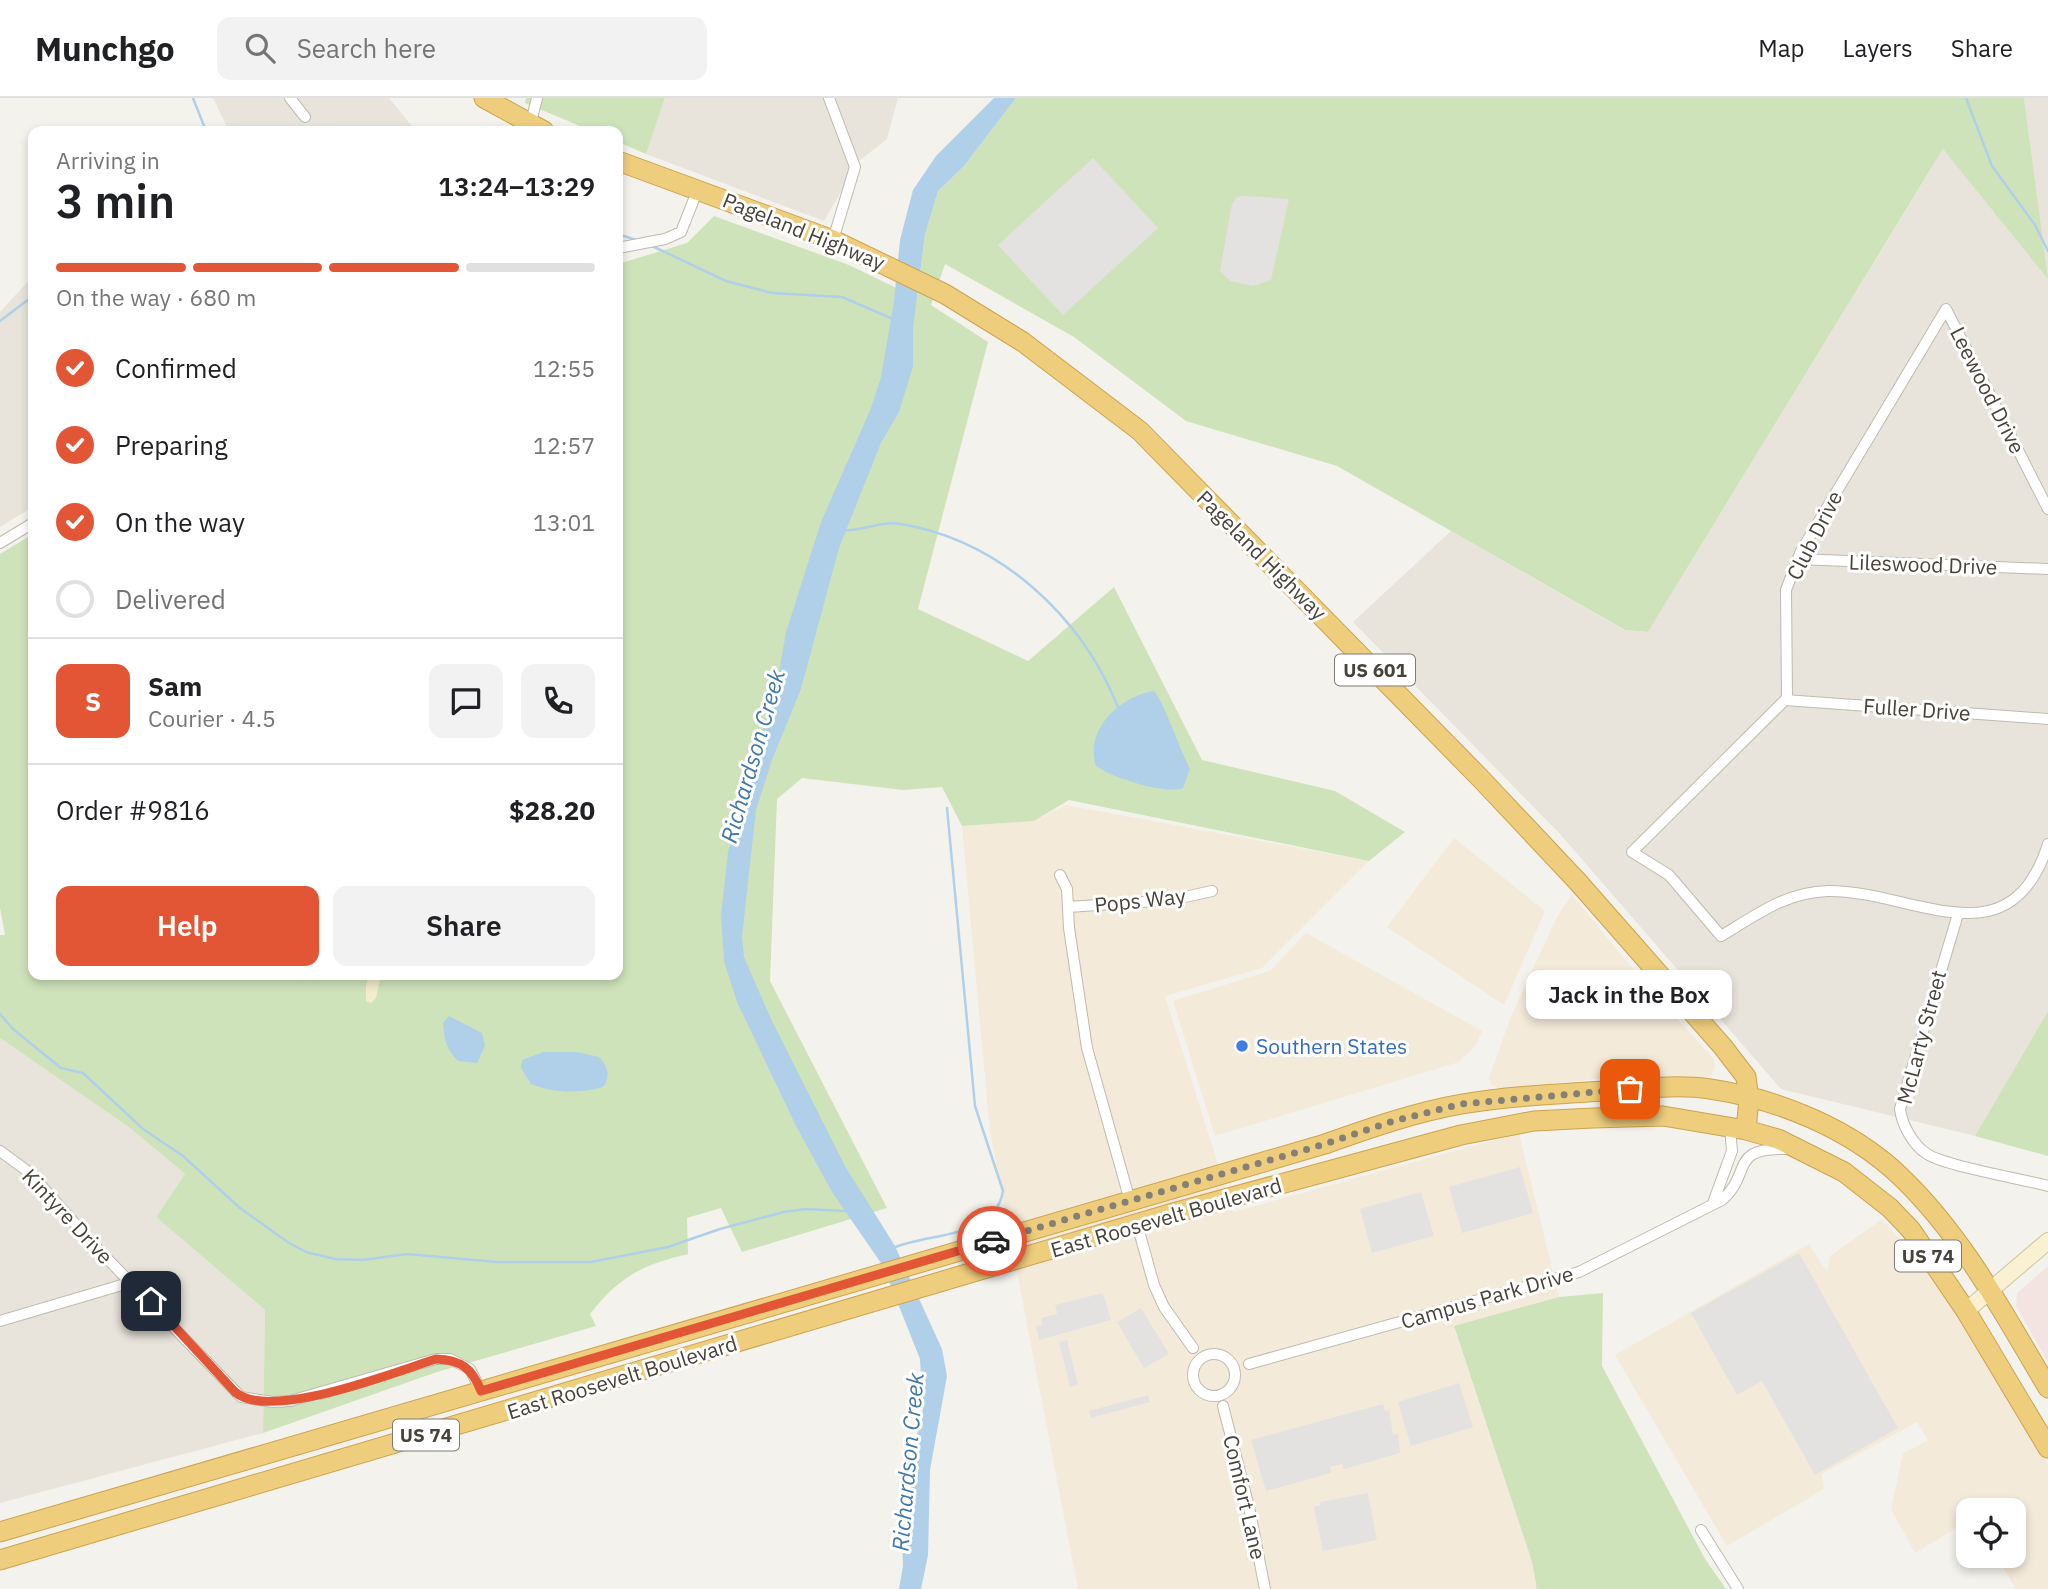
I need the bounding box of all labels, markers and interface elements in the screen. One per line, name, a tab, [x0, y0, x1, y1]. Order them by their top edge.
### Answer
search box	[217, 17, 707, 80]
text: Munchgo	[35, 27, 175, 70]
icon: search	[241, 29, 279, 67]
text: Search here	[297, 31, 436, 65]
text: Map	[1758, 32, 1805, 64]
text: Layers	[1843, 32, 1913, 64]
text: Share	[1951, 32, 2013, 64]
text: Arriving in	[56, 145, 160, 175]
text: 13:24–13:29	[438, 169, 595, 203]
text: 3 min	[56, 171, 175, 231]
street label: Pageland Highway	[719, 186, 890, 277]
text: On the way · 680 m	[56, 282, 256, 312]
street label: Leewood Drive	[1944, 322, 2032, 458]
icon: check	[56, 349, 94, 387]
text: Confirmed	[115, 351, 237, 385]
text: 12:55	[533, 353, 595, 383]
icon: check	[56, 426, 94, 464]
text: Preparing	[115, 428, 228, 462]
text: 12:57	[533, 430, 595, 460]
street label: Pageland Highway	[1191, 484, 1333, 626]
street label: Club Drive	[1780, 486, 1848, 584]
icon: check	[56, 503, 94, 541]
text: On the way	[115, 505, 245, 539]
text: 13:01	[533, 507, 595, 537]
street label: Lileswood Drive	[1848, 547, 1998, 581]
text: Delivered	[115, 582, 226, 616]
road number: US 601	[1335, 654, 1415, 685]
button: chat	[429, 664, 503, 738]
button: phone	[521, 664, 595, 738]
water label: Richardson Creek	[713, 665, 791, 846]
text: Sam	[148, 669, 202, 703]
text: S	[85, 684, 101, 718]
street label: Fuller Drive	[1862, 691, 1972, 727]
text: Courier · 4.5	[148, 703, 276, 733]
text: Order #9816	[56, 793, 210, 827]
text: $28.20	[509, 793, 595, 827]
street label: Pops Way	[1093, 881, 1187, 919]
button: Help	[56, 886, 319, 966]
button: Share	[333, 886, 595, 966]
street label: McLarty Street	[1890, 967, 1952, 1107]
callout: Jack in the Box	[1527, 970, 1733, 1019]
text: Jack in the Box	[1548, 979, 1710, 1009]
place label: Southern States	[1256, 1032, 1407, 1060]
marker: Southern States	[1234, 1038, 1250, 1054]
pin	[1600, 1059, 1660, 1119]
icon: bag	[1611, 1070, 1649, 1108]
street label: Kintyre Drive	[16, 1162, 120, 1270]
street label: East Roosevelt Boulevard	[1047, 1171, 1285, 1263]
courier	[957, 1206, 1027, 1276]
icon: car	[973, 1222, 1011, 1260]
road number: US 74	[1895, 1240, 1961, 1272]
street label: Campus Park Drive	[1398, 1259, 1576, 1335]
pin	[121, 1271, 181, 1331]
icon: home	[132, 1282, 170, 1320]
street label: East Roosevelt Boulevard	[503, 1329, 741, 1425]
water label: Richardson Creek	[884, 1370, 930, 1553]
road number: US 74	[393, 1420, 459, 1450]
street label: Comfort Lane	[1217, 1432, 1273, 1562]
map controls	[1956, 1498, 2026, 1568]
button: locate	[1956, 1498, 2026, 1568]

